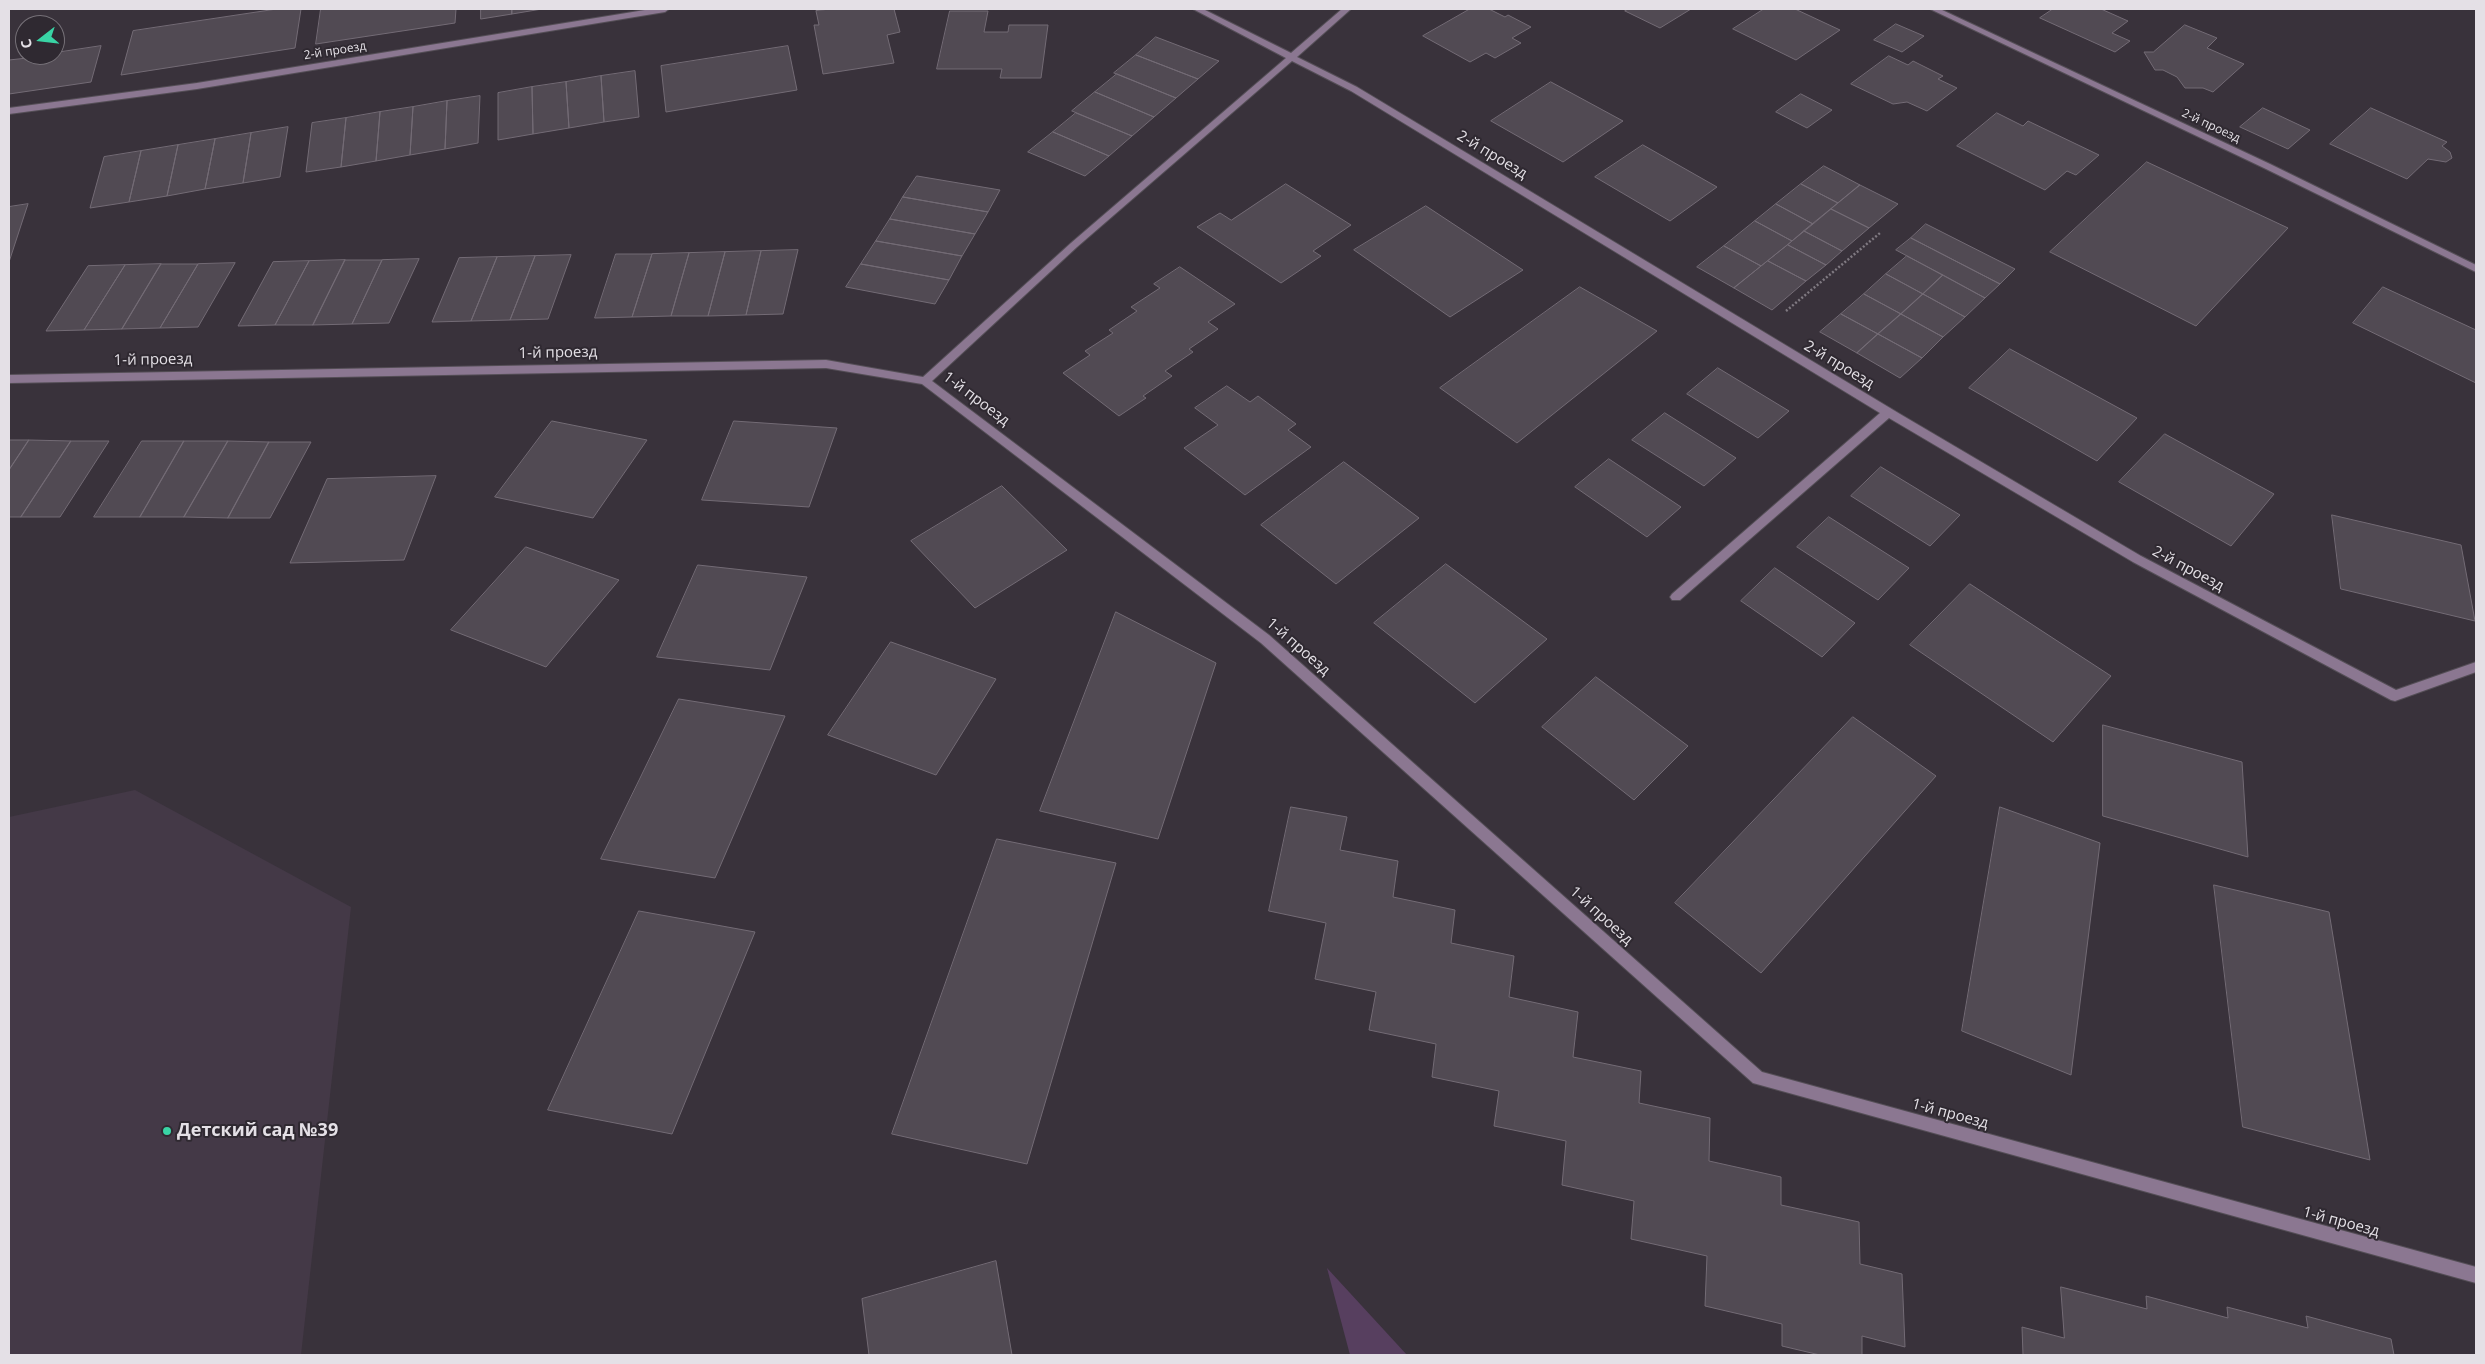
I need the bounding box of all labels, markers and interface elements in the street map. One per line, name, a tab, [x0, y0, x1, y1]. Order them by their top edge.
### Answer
north arrow	[15, 15, 65, 65]
text: С	[16, 37, 36, 51]
street label: 2-й проезд	[303, 39, 367, 63]
street label: 2-й проезд	[2179, 106, 2243, 146]
street label: 2-й проезд	[1454, 127, 1530, 183]
street label: 2-й проезд	[1801, 337, 1877, 393]
street label: 1-й проезд	[519, 343, 597, 363]
street label: 1-й проезд	[114, 350, 192, 370]
street label: 1-й проезд	[939, 368, 1013, 430]
street label: 2-й проезд	[2149, 543, 2227, 595]
street label: 1-й проезд	[1262, 614, 1334, 680]
street label: 1-й проезд	[1566, 883, 1636, 949]
street label: 1-й проезд	[1910, 1095, 1990, 1133]
place label: Детский сад №39	[177, 1120, 338, 1142]
marker: Детский сад №39	[161, 1125, 173, 1137]
street label: 1-й проезд	[2301, 1203, 2381, 1241]

